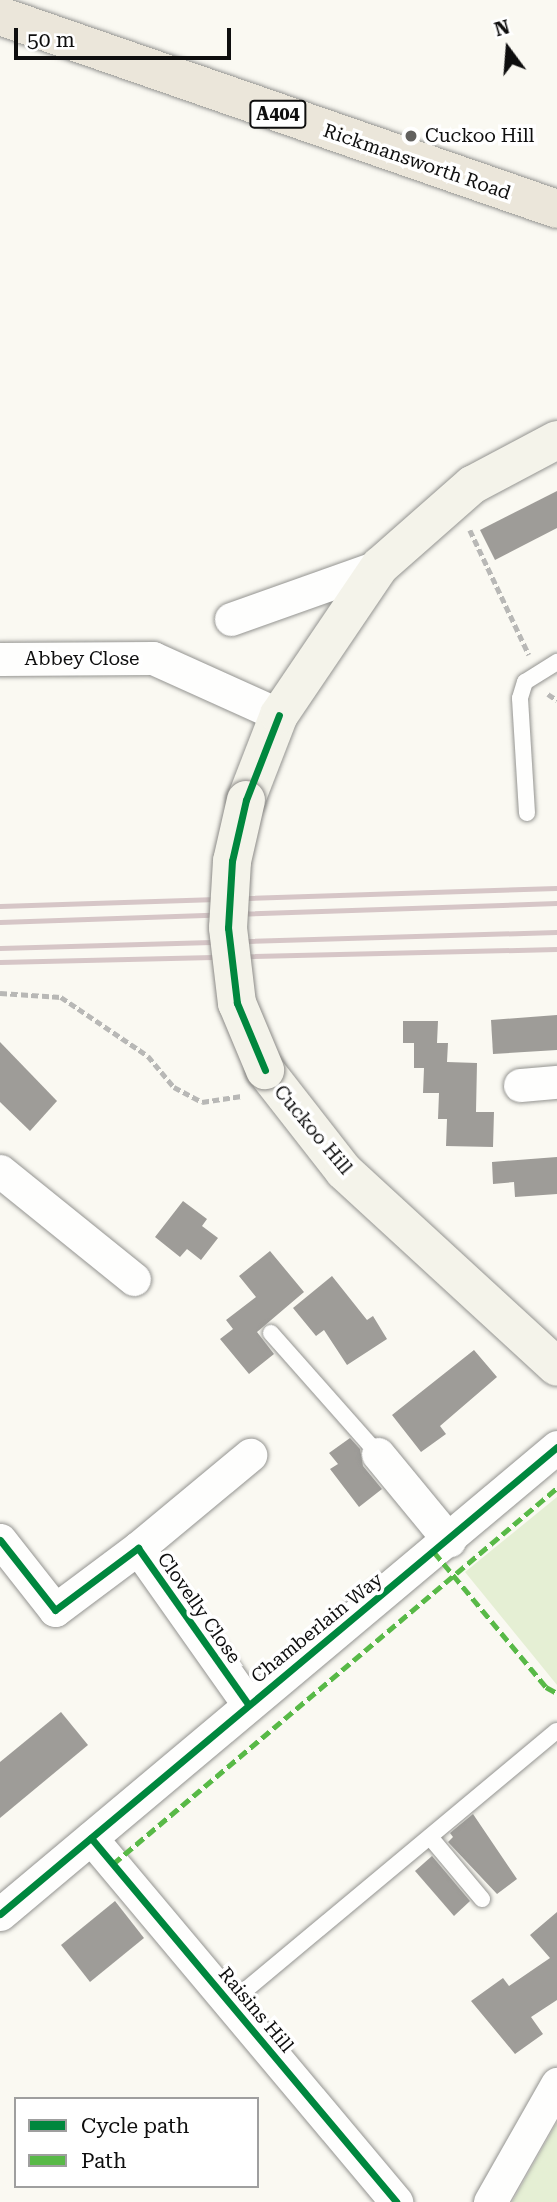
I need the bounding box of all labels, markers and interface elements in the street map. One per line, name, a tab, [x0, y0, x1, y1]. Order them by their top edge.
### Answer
scale bar	[18, 14, 234, 58]
north arrow	[473, 14, 543, 84]
text: N	[492, 15, 512, 41]
text: 50 m	[27, 28, 75, 52]
road number: A404	[248, 100, 308, 128]
street label: Rickmansworth Road	[320, 119, 514, 205]
place label: Cuckoo Hill	[425, 125, 534, 147]
marker: Cuckoo Hill	[403, 128, 419, 144]
street label: Abbey Close	[25, 648, 139, 670]
street label: Cuckoo Hill	[269, 1081, 357, 1179]
street label: Clovelly Close	[152, 1548, 246, 1668]
street label: Chamberlain Way	[247, 1568, 387, 1688]
street label: Raisins Hill	[214, 1963, 298, 2057]
legend	[14, 2097, 259, 2188]
text: Cycle path	[81, 2114, 189, 2138]
text: Path	[81, 2149, 127, 2173]

